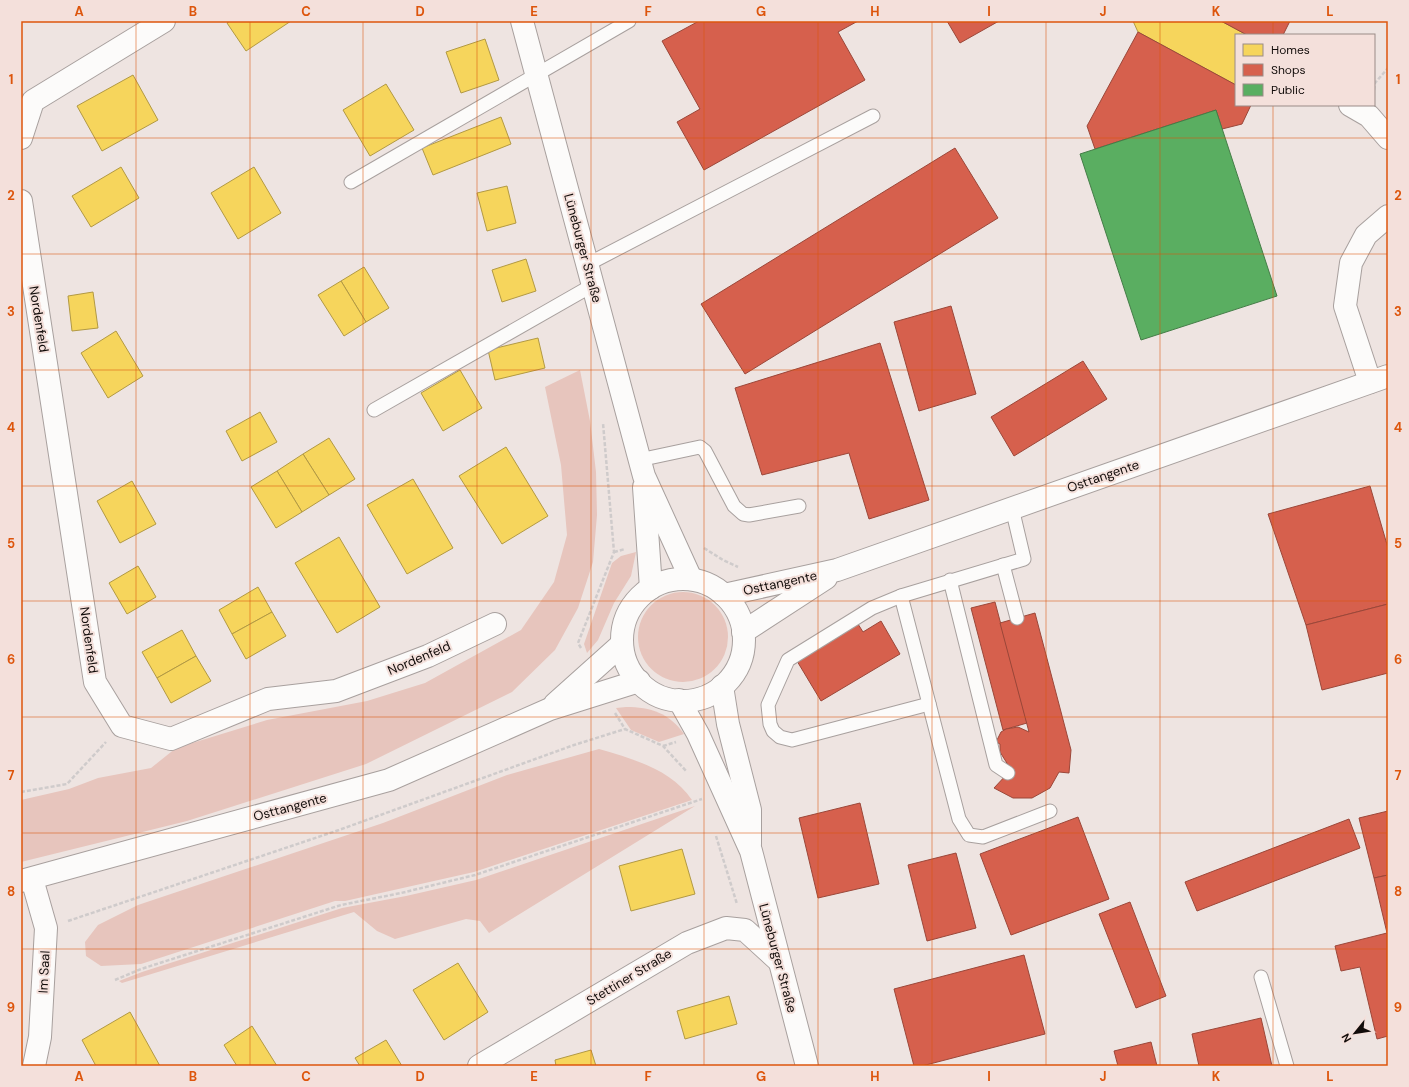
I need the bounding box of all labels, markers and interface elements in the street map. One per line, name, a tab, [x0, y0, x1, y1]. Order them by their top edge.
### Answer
text: A	[74, 3, 84, 20]
text: B	[189, 3, 197, 20]
text: C	[301, 3, 311, 20]
text: D	[415, 3, 425, 20]
text: E	[530, 3, 538, 20]
text: F	[644, 3, 652, 20]
text: G	[756, 3, 766, 20]
text: H	[870, 3, 880, 20]
text: I	[987, 3, 991, 20]
text: J	[1099, 3, 1107, 20]
text: K	[1212, 3, 1221, 20]
text: L	[1326, 3, 1334, 20]
legend	[1235, 34, 1375, 106]
text: Homes	[1271, 42, 1310, 58]
text: Shops	[1271, 62, 1306, 78]
text: 1	[9, 71, 13, 88]
text: 1	[1396, 71, 1400, 88]
text: Public	[1271, 82, 1305, 98]
text: 2	[7, 187, 15, 204]
text: 2	[1394, 187, 1402, 204]
street label: Lüneburger Straße	[560, 192, 606, 304]
street label: Nordenfeld	[25, 285, 53, 353]
text: 3	[7, 303, 15, 320]
text: 3	[1394, 303, 1402, 320]
text: 4	[7, 419, 15, 436]
text: 4	[1394, 419, 1402, 436]
street label: Osttangente	[1065, 456, 1141, 496]
text: 5	[7, 535, 15, 552]
text: 5	[1394, 535, 1402, 552]
street label: Osttangente	[741, 567, 819, 599]
street label: Nordenfeld	[76, 606, 102, 674]
street label: Nordenfeld	[385, 637, 453, 679]
text: 6	[7, 651, 15, 668]
text: 6	[1394, 651, 1402, 668]
text: 7	[8, 767, 15, 784]
text: 7	[1395, 767, 1402, 784]
street label: Osttangente	[251, 789, 329, 825]
text: 8	[7, 883, 15, 900]
text: 8	[1394, 883, 1402, 900]
street label: Lüneburger Straße	[755, 902, 801, 1014]
street label: Stettiner Straße	[583, 945, 675, 1009]
street label: Im Saal	[34, 950, 54, 994]
text: 9	[7, 999, 15, 1016]
text: 9	[1394, 999, 1402, 1016]
north arrow	[1335, 1013, 1375, 1053]
text: N	[1338, 1031, 1354, 1045]
text: A	[74, 1068, 84, 1085]
text: B	[189, 1068, 197, 1085]
text: C	[301, 1068, 311, 1085]
text: D	[415, 1068, 425, 1085]
text: E	[530, 1068, 538, 1085]
text: F	[644, 1068, 652, 1085]
text: G	[756, 1068, 766, 1085]
text: H	[870, 1068, 880, 1085]
text: I	[987, 1068, 991, 1085]
text: J	[1099, 1068, 1107, 1085]
text: K	[1212, 1068, 1221, 1085]
text: L	[1326, 1068, 1334, 1085]

